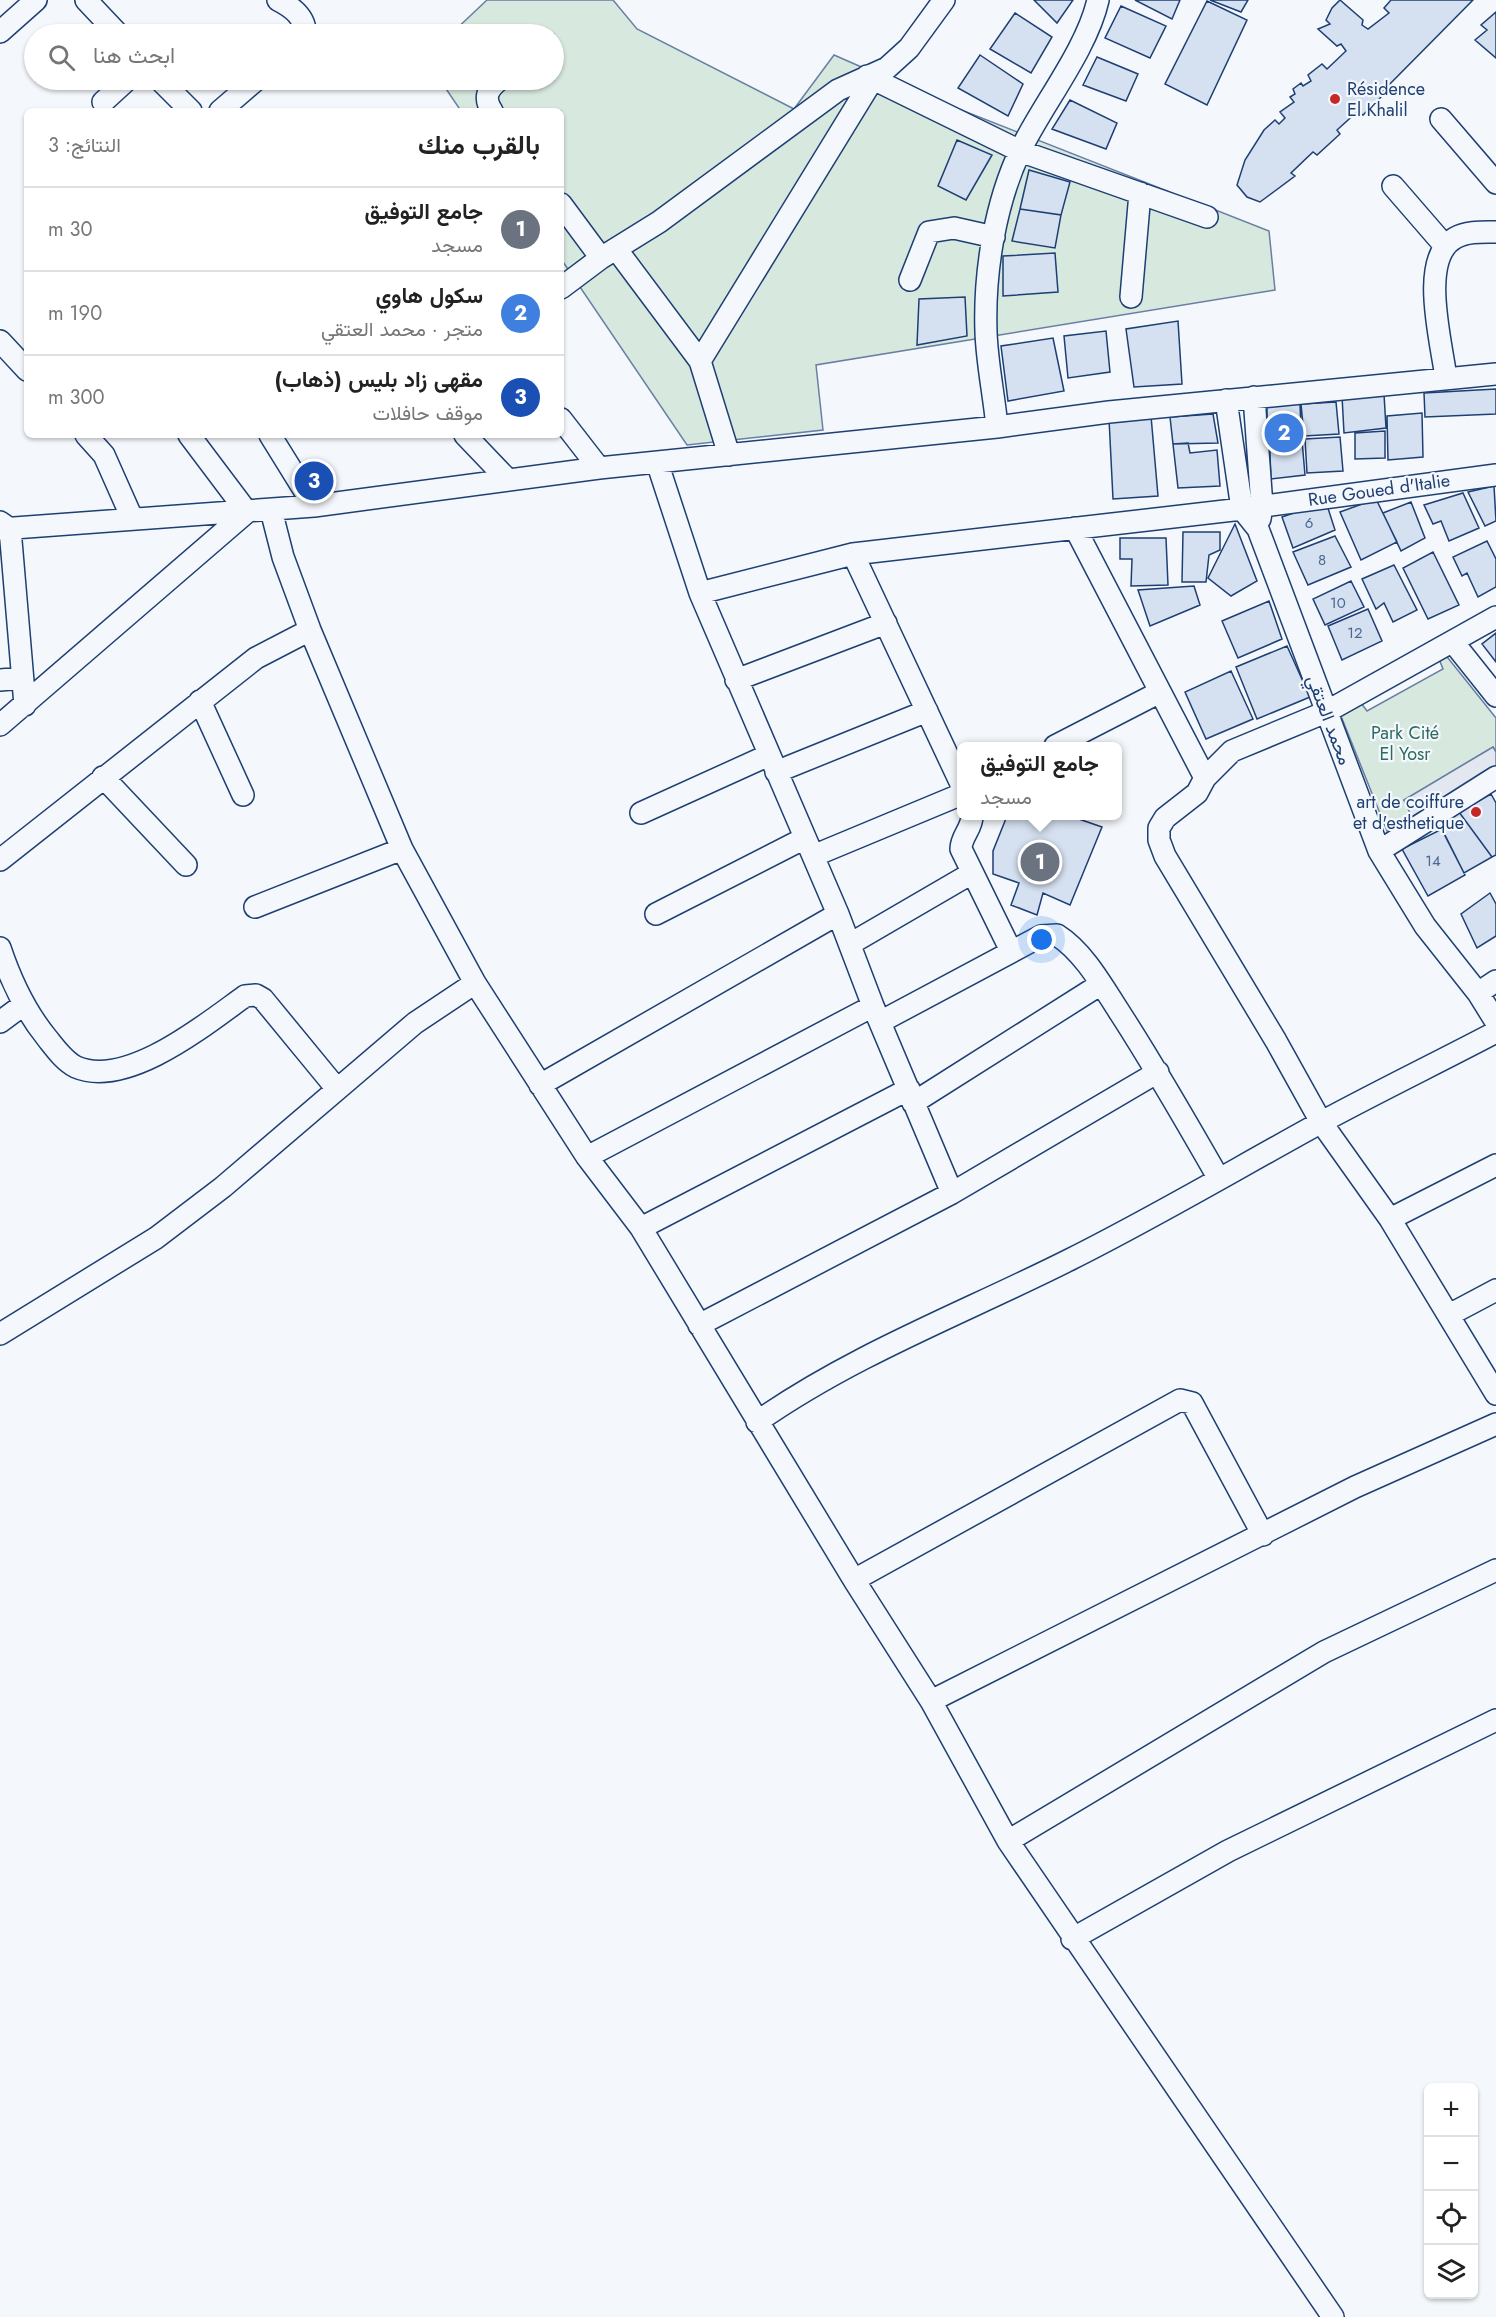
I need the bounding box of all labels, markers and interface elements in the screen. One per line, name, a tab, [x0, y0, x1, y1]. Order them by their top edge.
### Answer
search box	[24, 24, 564, 90]
text: ابحث هنا	[93, 39, 175, 71]
icon: search	[45, 41, 78, 74]
place label: Résidence El Khalil	[1347, 76, 1425, 123]
marker: Résidence El Khalil	[1328, 92, 1342, 106]
text: بالقرب منك	[418, 126, 540, 164]
text: النتائج: 3	[48, 131, 121, 160]
text: جامع التوفيق	[364, 195, 483, 227]
text: 30 m	[48, 215, 93, 244]
text: 1	[515, 215, 526, 244]
text: مسجد	[431, 231, 483, 260]
text: سكول هاوي	[375, 279, 483, 311]
text: 190 m	[48, 299, 102, 328]
text: 2	[514, 299, 527, 328]
text: متجر · محمد العتقي	[321, 315, 483, 344]
text: مقهى زاد بليس (ذهاب)	[275, 363, 483, 395]
text: 300 m	[48, 383, 105, 412]
text: 3	[514, 383, 527, 412]
text: موقف حافلات	[372, 399, 483, 428]
pin: 2	[1264, 410, 1304, 456]
pin: 3	[294, 458, 334, 504]
street label: Rue Goued d'Italie	[1306, 467, 1452, 513]
house number: 6	[1305, 512, 1313, 534]
house number: 8	[1318, 549, 1326, 571]
house number: 10	[1330, 592, 1346, 614]
house number: 12	[1347, 622, 1363, 644]
street label: محمد العتقي	[1298, 671, 1358, 769]
park label: Park Cité El Yosr	[1371, 720, 1439, 767]
popup	[957, 742, 1122, 820]
text: جامع التوفيق	[980, 747, 1099, 779]
text: مسجد	[980, 783, 1032, 812]
place label: art de coiffure et d'esthetique	[1353, 789, 1464, 836]
marker: art de coiffure et d'esthetique	[1469, 805, 1483, 819]
pin: 1	[1020, 840, 1060, 884]
house number: 14	[1425, 850, 1441, 872]
your location	[1027, 925, 1056, 954]
map controls	[1424, 2083, 1478, 2299]
button: +	[1424, 2083, 1478, 2137]
button: −	[1424, 2137, 1478, 2191]
button: locate	[1424, 2191, 1478, 2245]
button: layers	[1424, 2245, 1478, 2299]

